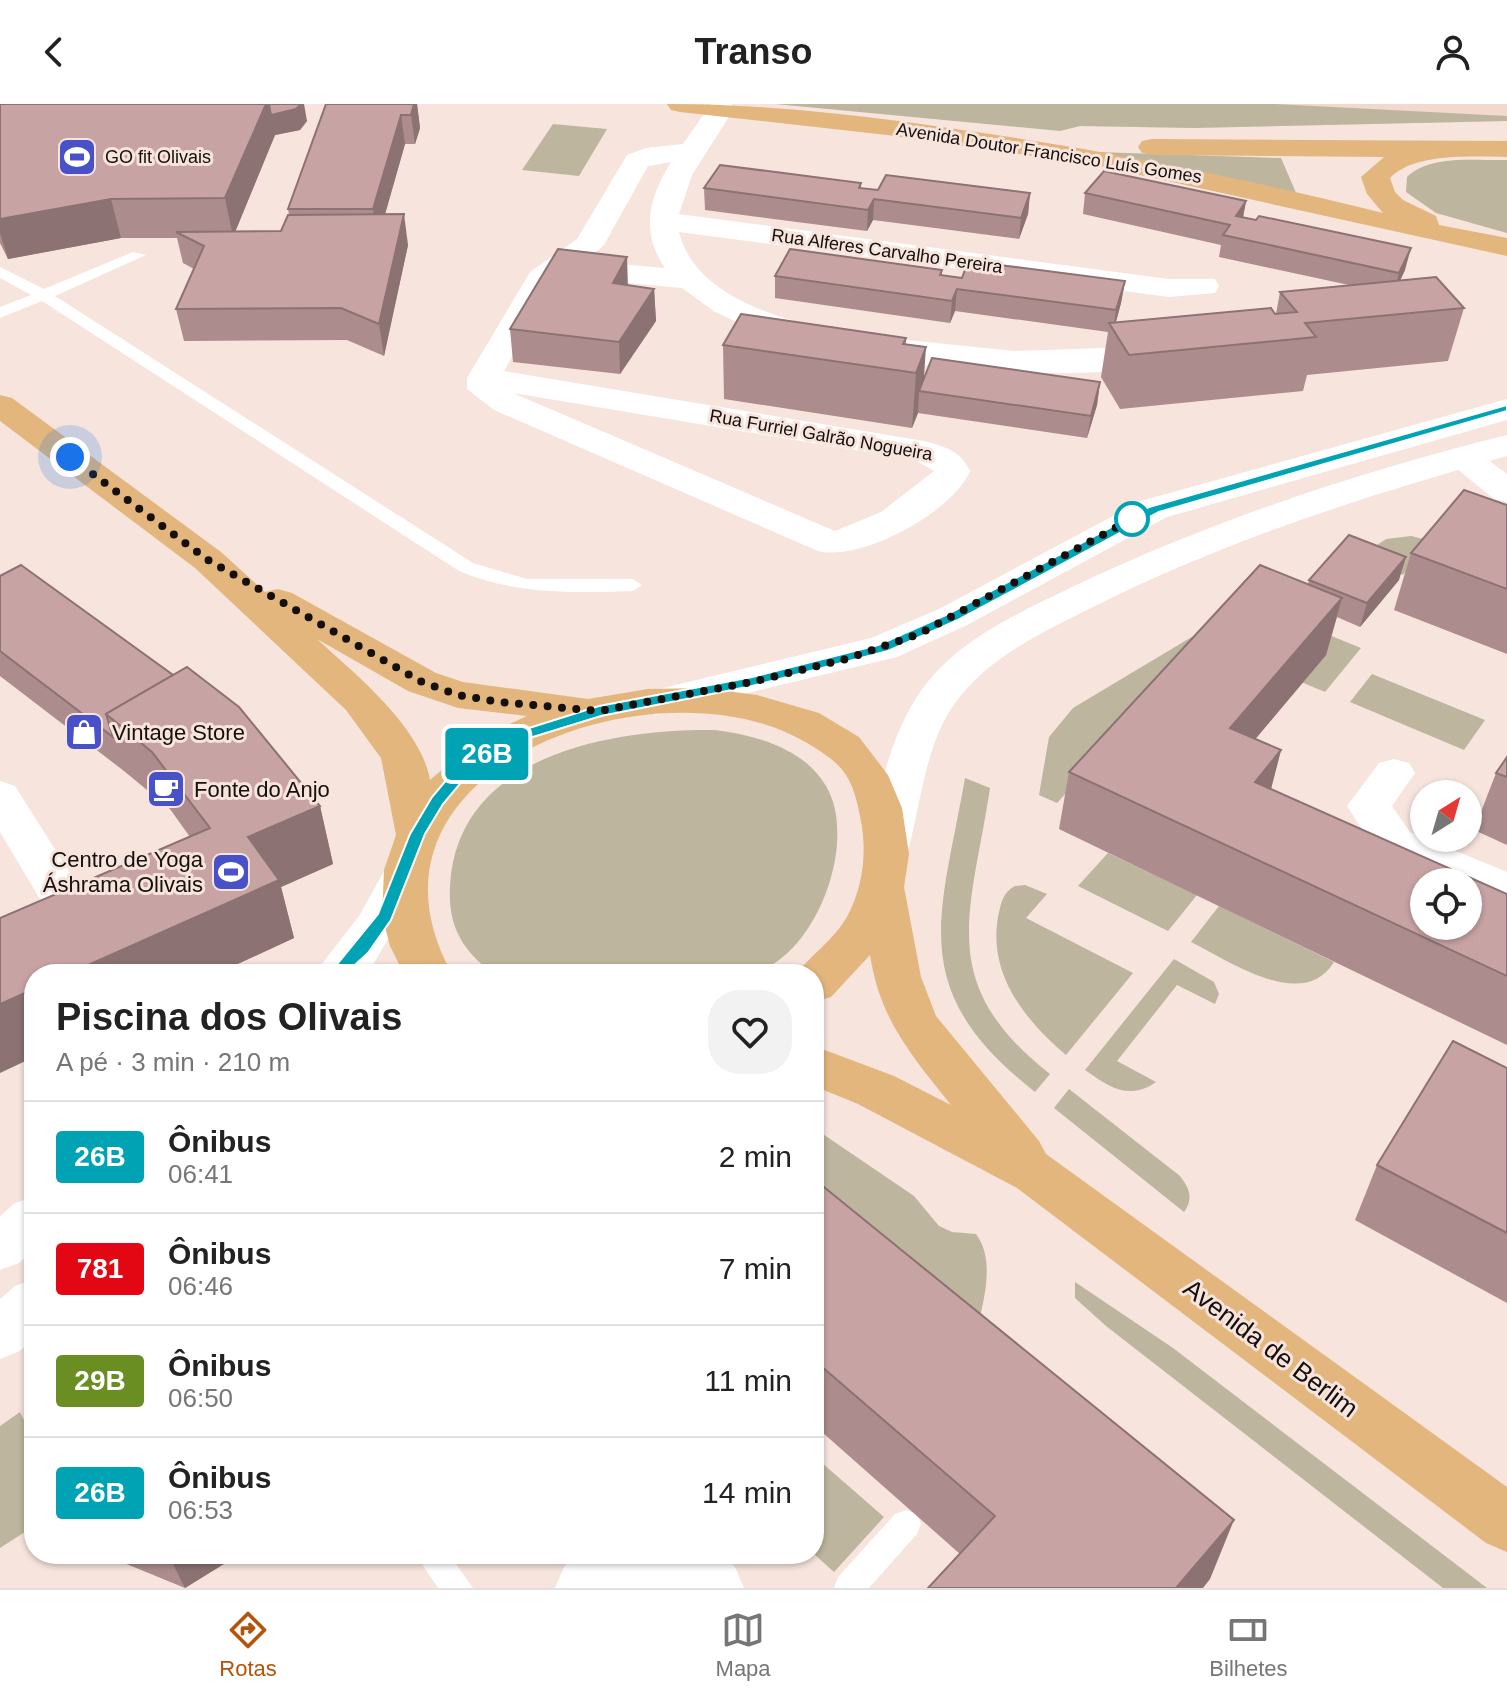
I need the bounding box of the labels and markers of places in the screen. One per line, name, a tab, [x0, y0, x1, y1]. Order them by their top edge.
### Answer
sports icon: GO fit Olivais	[56, 136, 98, 178]
place label: GO fit Olivais	[105, 147, 211, 167]
unlabelled marker	[1115, 502, 1149, 536]
shop icon: Vintage Store	[63, 711, 105, 753]
place label: Vintage Store	[112, 720, 245, 745]
cafe icon: Fonte do Anjo	[145, 768, 187, 810]
place label: Fonte do Anjo	[194, 777, 330, 802]
place label: Centro de Yoga Áshrama Olivais	[43, 847, 204, 897]
sports icon: Centro de Yoga Áshrama Olivais	[210, 851, 252, 893]

